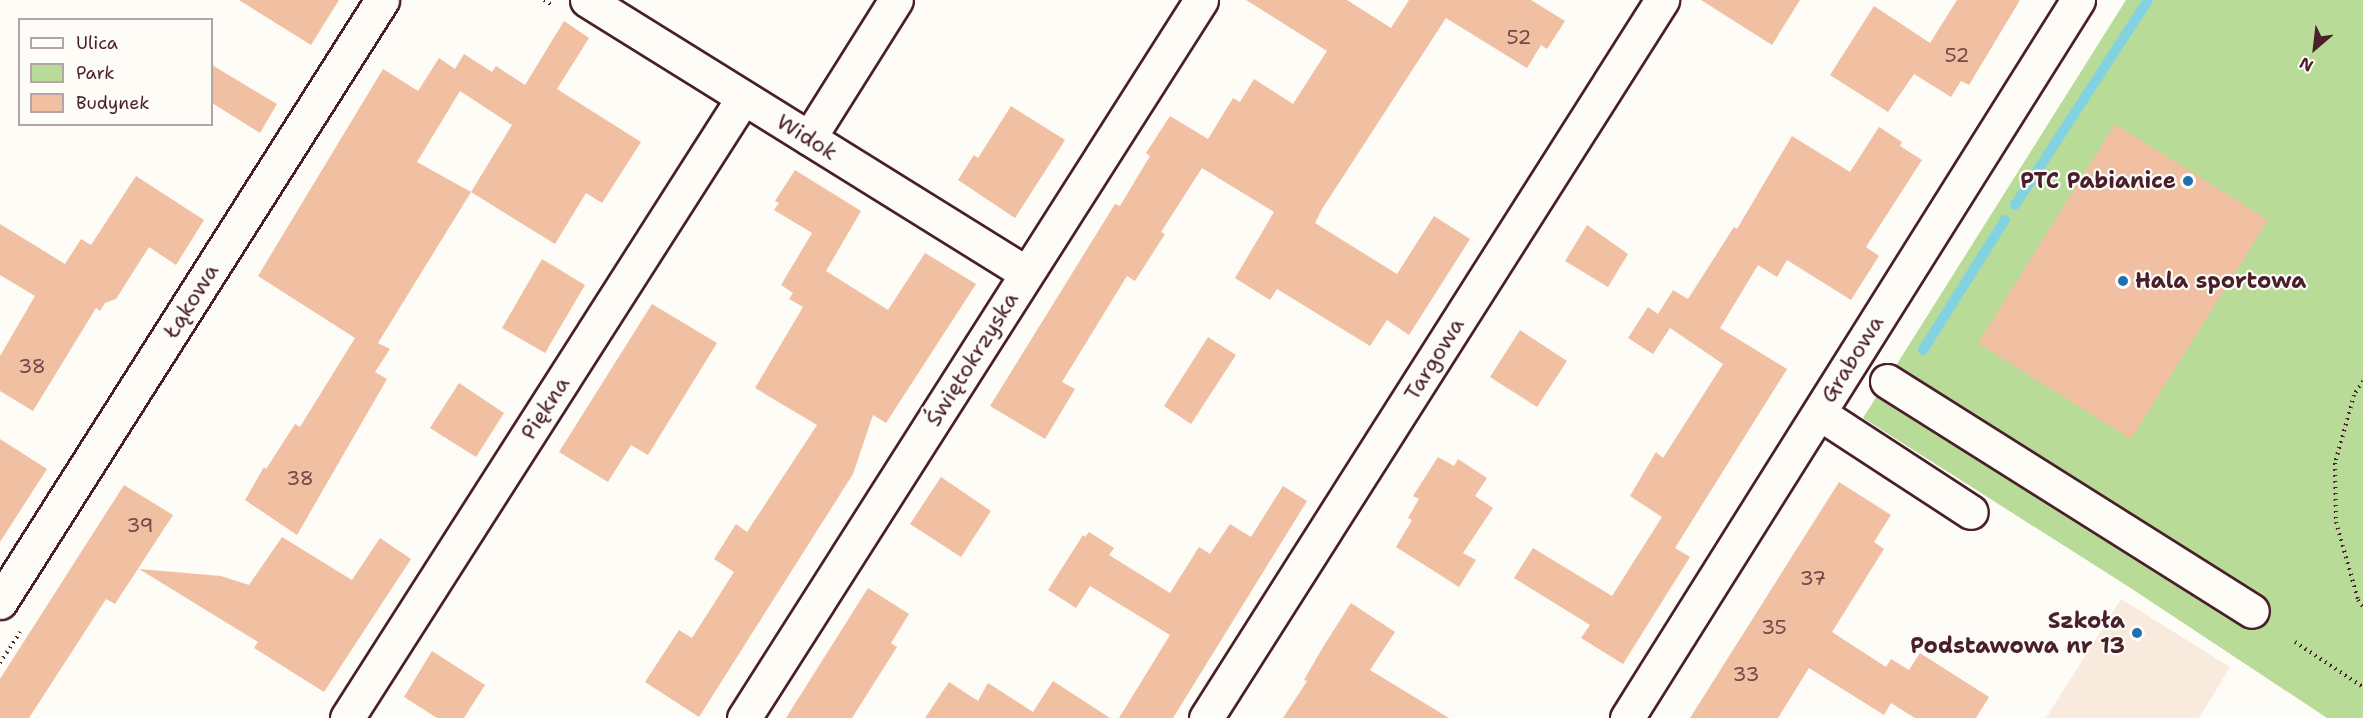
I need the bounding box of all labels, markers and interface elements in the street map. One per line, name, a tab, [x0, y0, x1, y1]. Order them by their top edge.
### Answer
legend	[18, 18, 213, 126]
north arrow	[2285, 18, 2345, 78]
house number: 52	[1506, 25, 1532, 49]
text: Ulica	[76, 31, 118, 55]
house number: 52	[1944, 43, 1970, 67]
text: N	[2296, 52, 2317, 77]
text: Park	[76, 61, 115, 85]
text: Budynek	[76, 91, 150, 115]
street label: Widok	[772, 108, 842, 166]
place label: PTC Pabianice	[2020, 168, 2176, 194]
marker: PTC Pabianice	[2181, 174, 2195, 188]
street label: Łąkowa	[158, 259, 224, 343]
place label: Hala sportowa	[2135, 268, 2306, 294]
marker: Hala sportowa	[2116, 274, 2130, 288]
street label: Świętokrzyska	[920, 287, 1024, 431]
street label: Grabowa	[1815, 311, 1889, 407]
street label: Targowa	[1398, 313, 1470, 405]
house number: 38	[18, 354, 46, 378]
street label: Piękna	[515, 371, 575, 445]
house number: 38	[286, 466, 314, 490]
house number: 39	[127, 513, 153, 537]
house number: 37	[1800, 566, 1826, 590]
place label: Szkoła Podstawowa nr 13	[1910, 607, 2125, 658]
house number: 35	[1761, 615, 1787, 639]
marker: Szkoła Podstawowa nr 13	[2130, 626, 2144, 640]
house number: 33	[1733, 662, 1759, 686]

